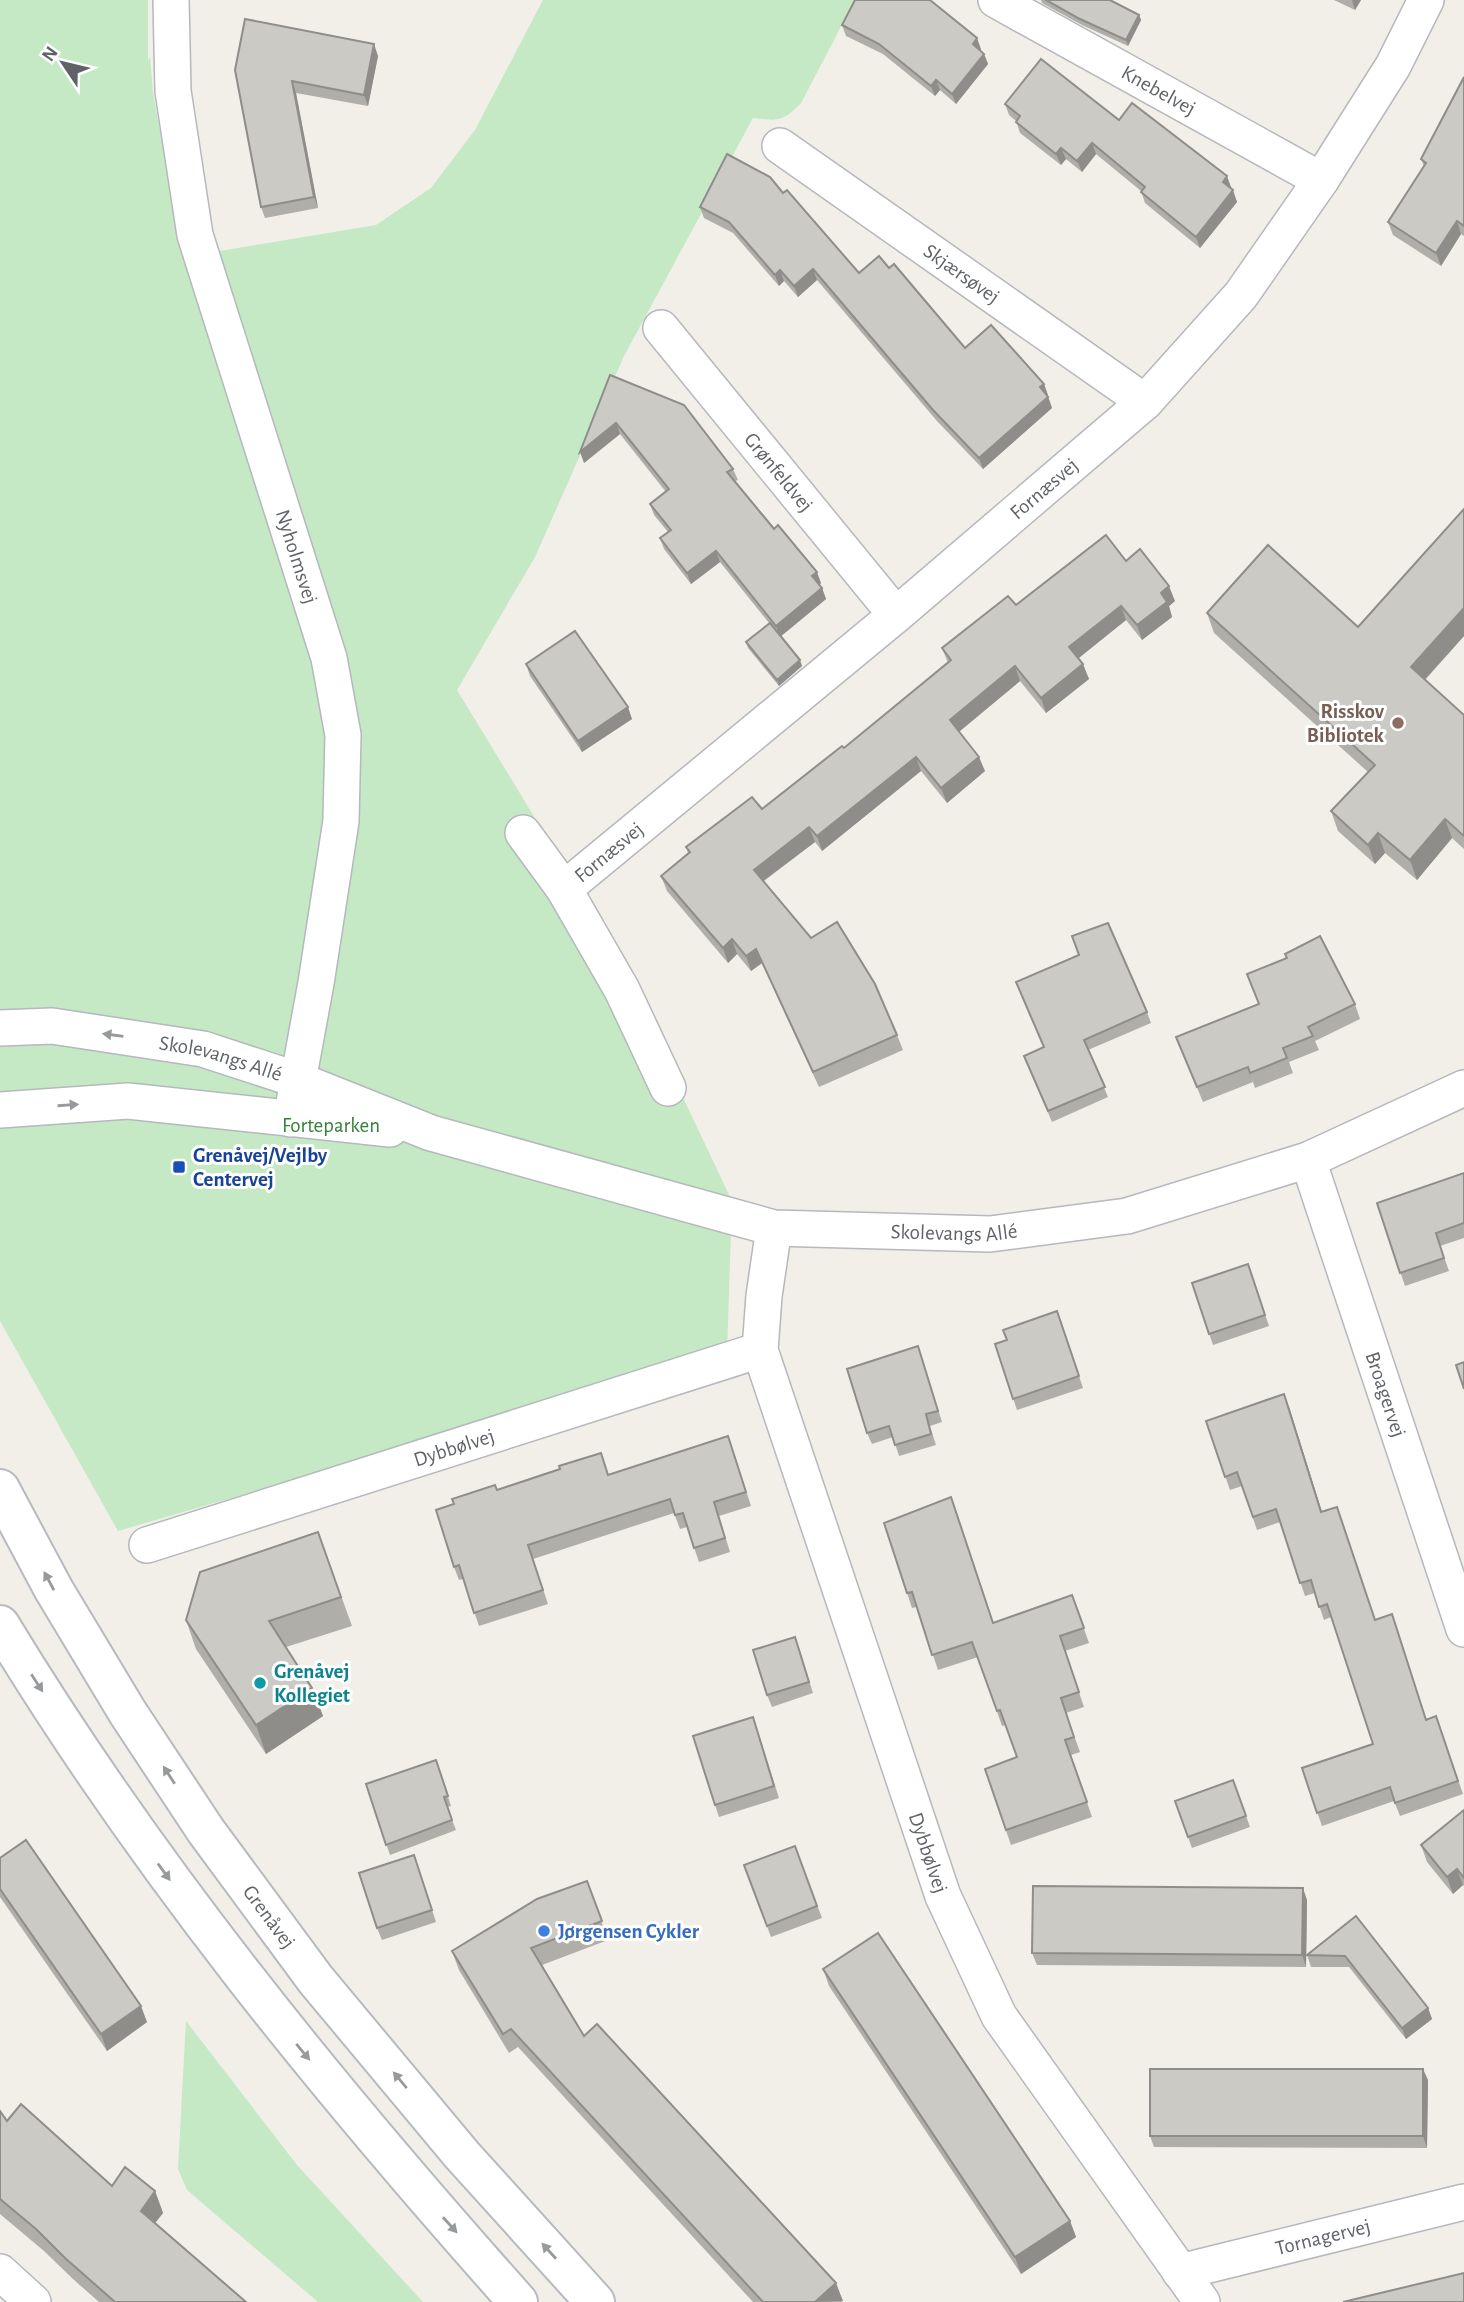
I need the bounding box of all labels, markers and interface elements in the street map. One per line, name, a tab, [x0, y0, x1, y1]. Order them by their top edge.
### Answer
north arrow	[28, 28, 98, 98]
text: N	[39, 43, 62, 65]
street label: Knebelvej	[1118, 62, 1199, 119]
street label: Skjærsøvej	[920, 240, 1003, 308]
street label: Grønfeldvej	[740, 429, 817, 516]
street label: Fornæsvej	[1006, 454, 1082, 524]
street label: Nyholmsvej	[272, 507, 321, 606]
place label: Risskov Bibliotek	[1307, 701, 1385, 746]
marker: Risskov Bibliotek	[1390, 715, 1406, 731]
street label: Fornæsvej	[571, 818, 647, 887]
one-way arrow	[102, 1029, 124, 1040]
street label: Skolevangs Allé	[158, 1032, 285, 1085]
one-way arrow	[57, 1099, 79, 1110]
park label: Forteparken	[282, 1115, 380, 1136]
place label: Grenåvej/Vejlby Centervej	[193, 1145, 328, 1190]
marker: Grenåvej/Vejlby Centervej	[171, 1159, 187, 1175]
street label: Skolevangs Allé	[890, 1221, 1019, 1246]
street label: Broagervej	[1362, 1349, 1409, 1440]
street label: Dybbølvej	[411, 1425, 497, 1471]
one-way arrow	[43, 1571, 55, 1591]
place label: Grenåvej Kollegiet	[274, 1661, 350, 1706]
one-way arrow	[30, 1674, 44, 1692]
marker: Grenåvej Kollegiet	[252, 1675, 268, 1691]
one-way arrow	[162, 1765, 175, 1784]
street label: Dybbølvej	[905, 1810, 951, 1896]
one-way arrow	[157, 1862, 171, 1881]
street label: Grenåvej	[239, 1881, 299, 1952]
place label: Jørgensen Cykler	[558, 1921, 700, 1942]
marker: Jørgensen Cykler	[536, 1923, 552, 1939]
one-way arrow	[295, 2043, 310, 2060]
one-way arrow	[393, 2072, 408, 2089]
street label: Tornagervej	[1273, 2215, 1373, 2259]
one-way arrow	[442, 2216, 458, 2234]
one-way arrow	[542, 2243, 558, 2260]

